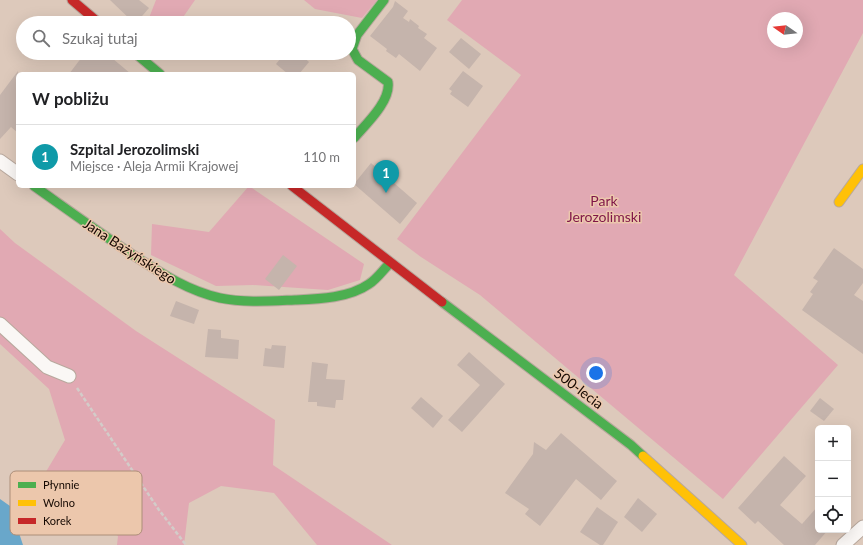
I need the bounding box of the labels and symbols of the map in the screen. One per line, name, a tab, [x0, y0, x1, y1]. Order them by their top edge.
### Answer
north arrow	[767, 12, 803, 48]
pin: 1	[373, 160, 399, 193]
park label: Park Jerozolimski	[567, 192, 641, 225]
street label: Jana Bażyńskiego	[80, 215, 180, 287]
your location	[586, 363, 606, 383]
street label: 500-lecia	[551, 364, 607, 412]
legend	[10, 471, 142, 535]
text: Płynnie	[43, 478, 80, 491]
text: Wolno	[43, 496, 75, 509]
text: Korek	[43, 514, 72, 527]

